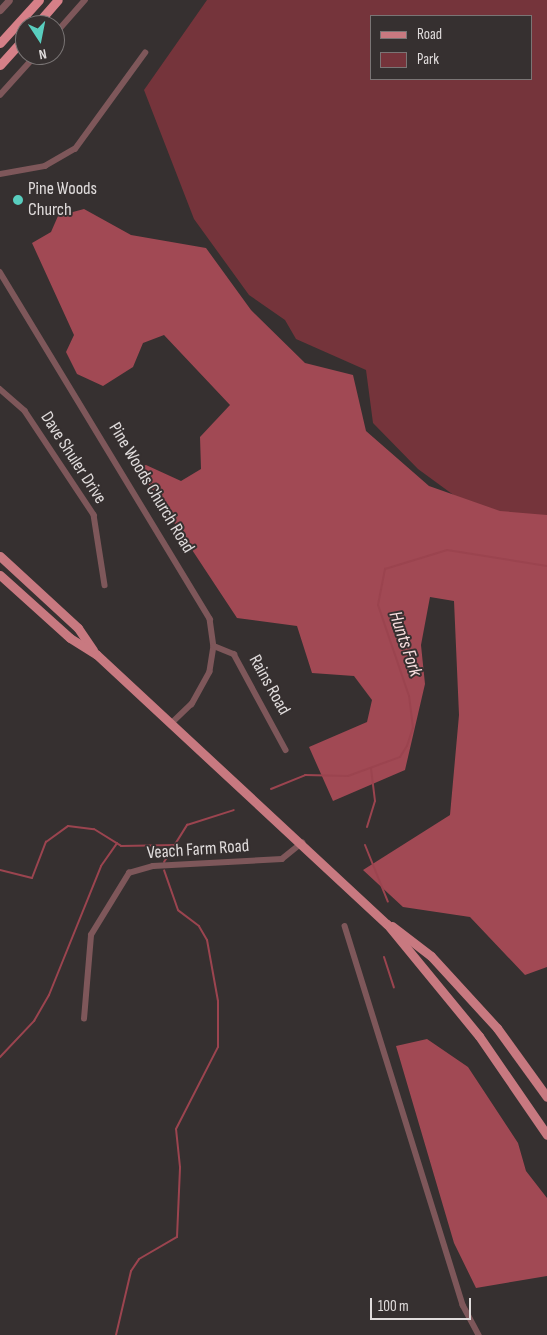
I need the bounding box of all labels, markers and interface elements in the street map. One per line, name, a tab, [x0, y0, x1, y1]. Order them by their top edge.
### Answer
north arrow	[15, 15, 65, 65]
legend	[370, 15, 532, 80]
text: Road	[417, 25, 442, 44]
text: N	[37, 45, 48, 63]
text: Park	[417, 50, 439, 69]
place label: Pine Woods Church	[28, 179, 97, 222]
marker: Pine Woods Church	[12, 194, 24, 206]
street label: Dave Shuler Drive	[35, 408, 111, 508]
street label: Pine Woods Church Road	[103, 419, 199, 557]
water label: Hunts Fork	[383, 608, 427, 680]
street label: Rains Road	[244, 651, 294, 719]
street label: Veach Farm Road	[146, 836, 250, 864]
scale bar	[372, 1288, 473, 1320]
text: 100 m	[378, 1297, 409, 1316]

